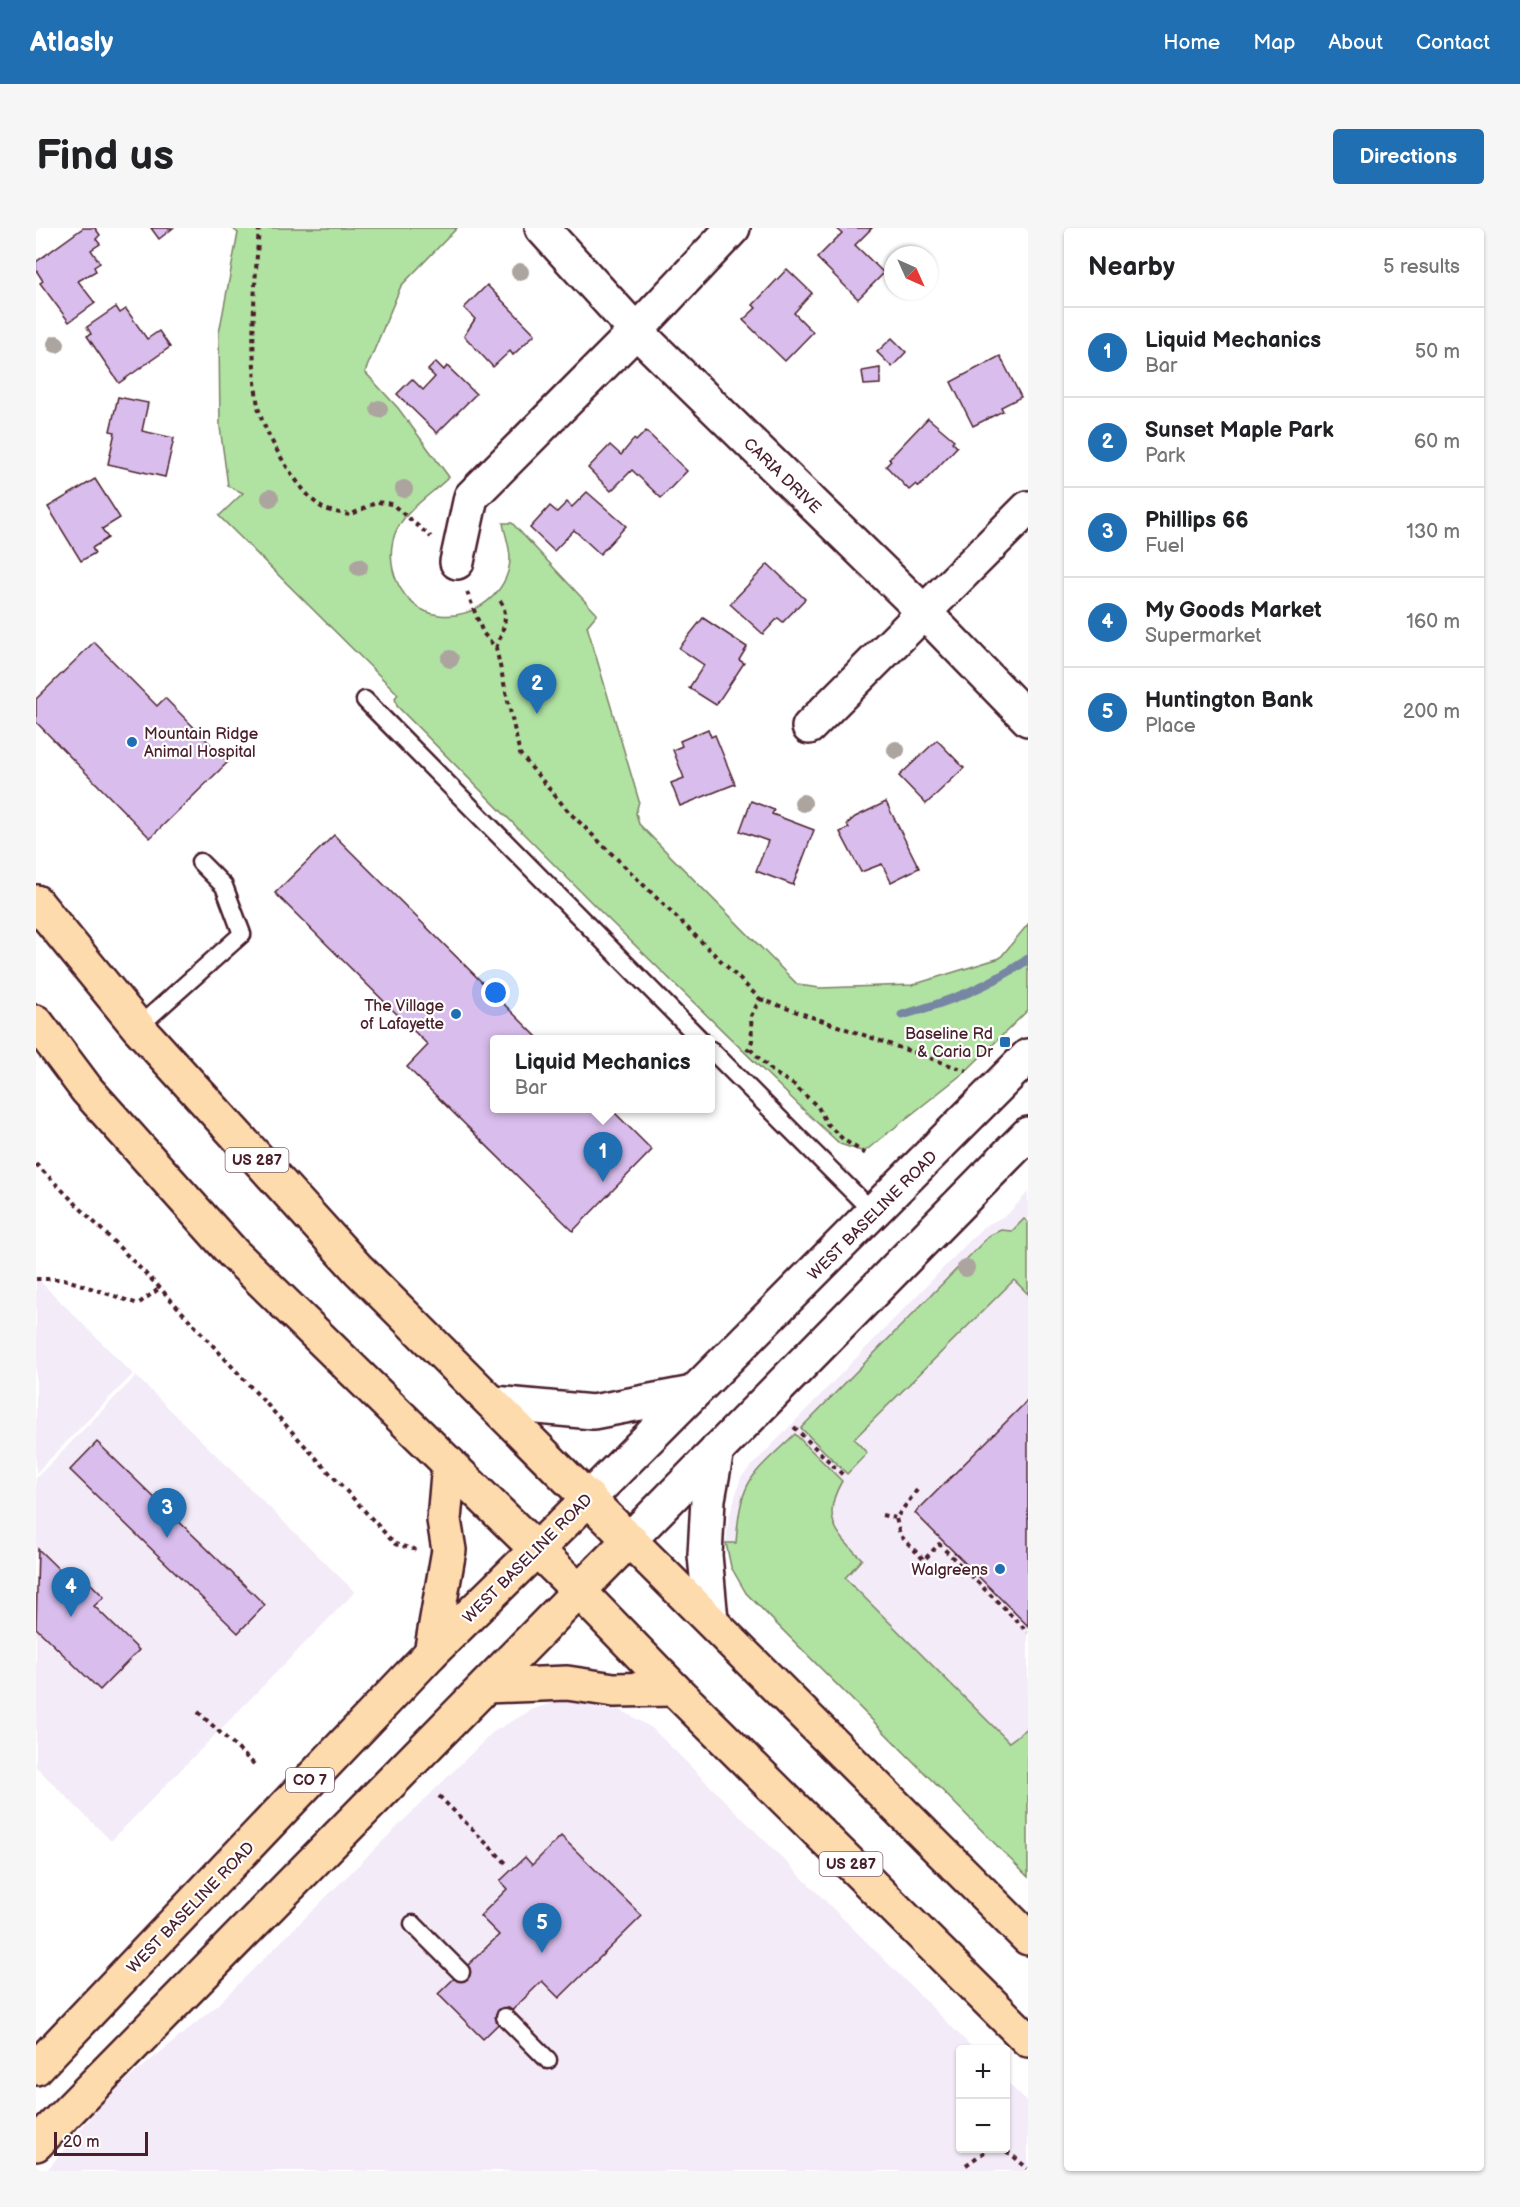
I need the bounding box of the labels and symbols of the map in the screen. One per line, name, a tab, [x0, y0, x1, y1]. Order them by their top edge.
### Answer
north arrow	[884, 246, 938, 300]
street label: CARIA DRIVE	[739, 435, 825, 518]
pin: 2	[518, 664, 556, 714]
place label: Mountain Ridge Animal Hospital	[144, 725, 259, 762]
marker: Mountain Ridge Animal Hospital	[125, 735, 139, 749]
your location	[481, 978, 510, 1007]
place label: The Village of Lafayette	[360, 997, 445, 1034]
marker: The Village of Lafayette	[449, 1007, 463, 1021]
place label: Baseline Rd & Caria Dr	[905, 1025, 993, 1062]
marker: Baseline Rd & Caria Dr	[998, 1035, 1012, 1049]
pin: 1	[584, 1132, 622, 1182]
street label: WEST BASELINE ROAD	[804, 1147, 942, 1285]
road number: US 287	[226, 1148, 288, 1172]
pin: 3	[148, 1488, 186, 1538]
street label: WEST BASELINE ROAD	[459, 1490, 597, 1628]
place label: Walgreens	[911, 1561, 988, 1580]
marker: Walgreens	[993, 1562, 1007, 1576]
pin: 4	[51, 1568, 90, 1617]
road number: CO 7	[286, 1768, 334, 1792]
street label: WEST BASELINE ROAD	[123, 1839, 259, 1978]
road number: US 287	[820, 1852, 882, 1876]
pin: 5	[522, 1904, 562, 1953]
scale bar	[54, 2129, 148, 2156]

